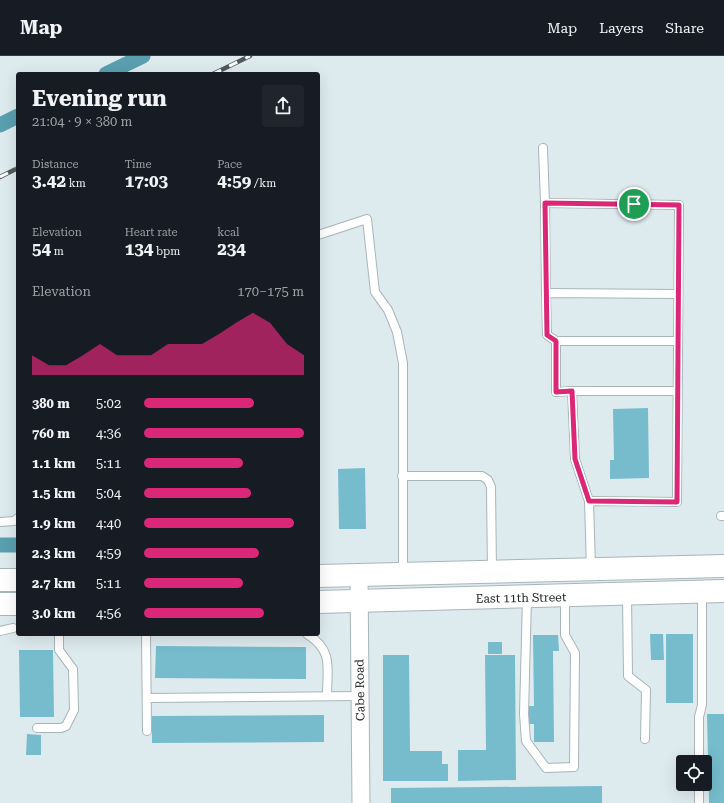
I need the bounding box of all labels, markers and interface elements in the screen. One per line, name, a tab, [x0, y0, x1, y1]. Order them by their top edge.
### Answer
text: Map	[20, 16, 62, 39]
text: Map	[547, 20, 577, 36]
text: Layers	[599, 20, 643, 36]
text: Share	[665, 20, 704, 36]
button: share	[262, 85, 304, 127]
text: Evening run	[32, 86, 167, 111]
text: 21:04 · 9 × 380 m	[32, 114, 132, 129]
text: Distance	[32, 158, 79, 171]
text: Time	[125, 158, 152, 171]
text: Pace	[217, 158, 242, 171]
text: 3.42	[32, 171, 66, 191]
text: 17:03	[125, 171, 168, 191]
text: 4:59	[217, 171, 251, 191]
text: km	[66, 177, 86, 190]
text: /km	[251, 177, 276, 190]
pin	[617, 187, 651, 221]
icon: arrive	[623, 193, 645, 215]
text: Elevation	[32, 226, 82, 239]
text: Heart rate	[125, 226, 178, 239]
text: kcal	[217, 226, 239, 239]
text: 54	[32, 239, 51, 259]
text: 134	[125, 239, 153, 259]
text: 234	[217, 239, 246, 259]
text: m	[51, 245, 64, 258]
text: bpm	[153, 245, 180, 258]
text: Elevation	[32, 284, 91, 299]
text: 170–175 m	[237, 284, 304, 299]
text: 380 m	[32, 396, 70, 411]
text: 5:02	[96, 396, 121, 411]
text: 760 m	[32, 426, 70, 441]
text: 4:36	[96, 426, 121, 441]
text: 1.1 km	[32, 456, 75, 471]
text: 5:11	[96, 456, 121, 471]
text: 1.5 km	[32, 486, 75, 501]
text: 5:04	[96, 486, 121, 501]
text: 1.9 km	[32, 516, 75, 531]
text: 4:40	[96, 516, 121, 531]
text: 2.3 km	[32, 546, 75, 561]
text: 4:59	[96, 546, 121, 561]
text: 2.7 km	[32, 576, 75, 591]
text: 5:11	[96, 576, 121, 591]
street label: East 11th Street	[476, 590, 567, 606]
text: 3.0 km	[32, 606, 75, 621]
text: 4:56	[96, 606, 121, 621]
street label: Cabe Road	[352, 659, 368, 721]
map controls	[676, 755, 712, 791]
button: locate	[676, 755, 712, 791]

